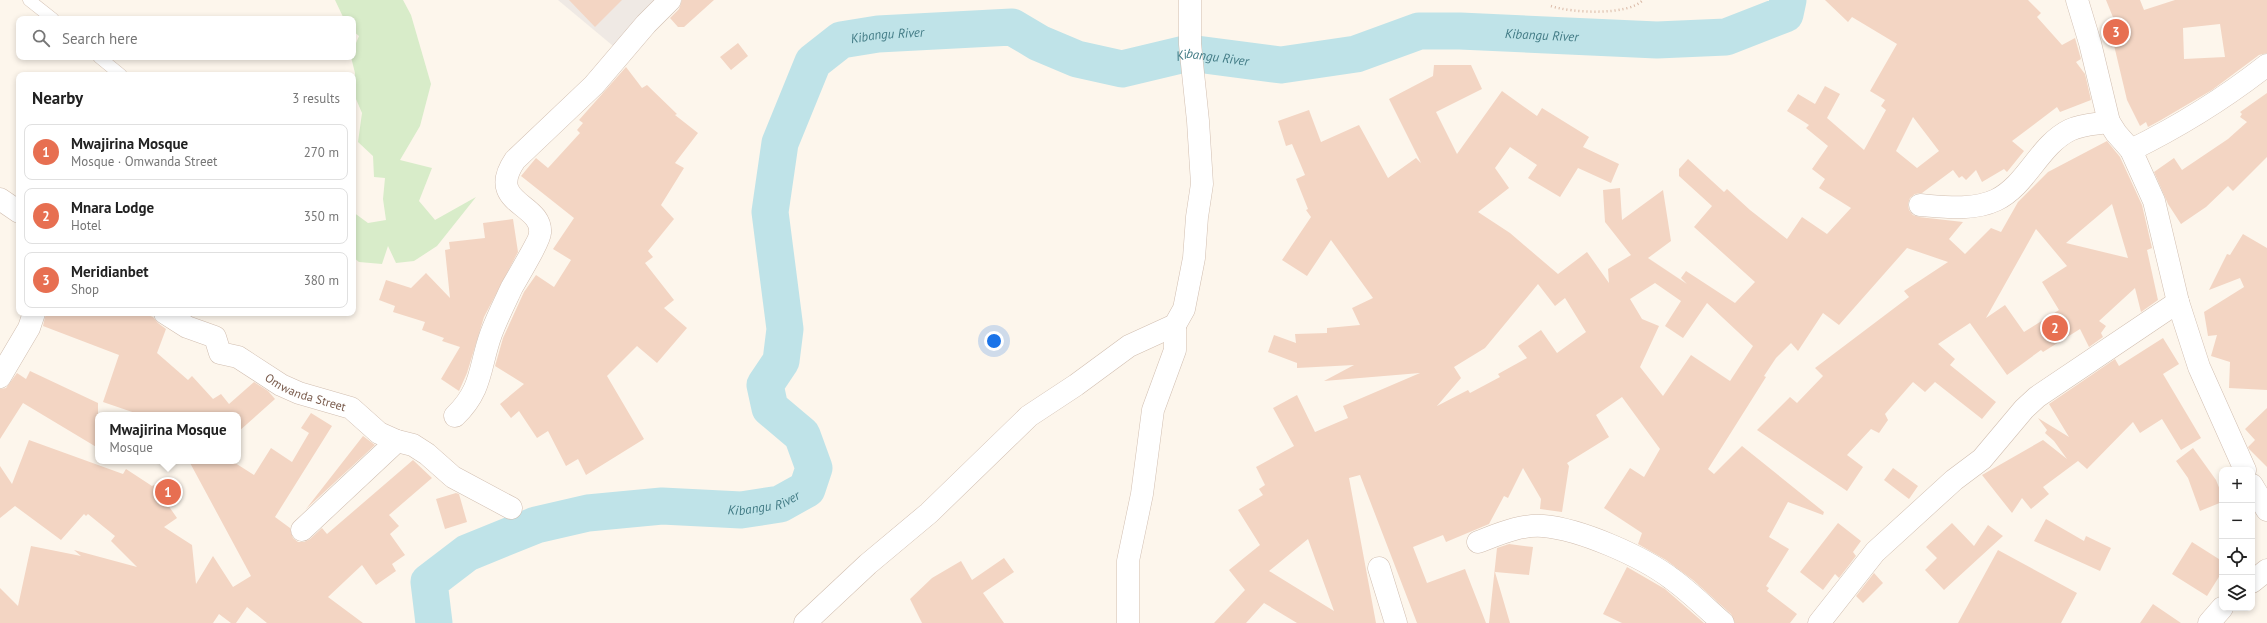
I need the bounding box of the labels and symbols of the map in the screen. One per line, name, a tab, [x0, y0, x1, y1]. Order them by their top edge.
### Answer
pin: 3	[2103, 17, 2129, 47]
water label: Kibangu River	[849, 23, 925, 47]
water label: Kibangu River	[1505, 25, 1580, 45]
water label: Kibangu River	[1174, 44, 1251, 69]
pin: 2	[2042, 313, 2068, 343]
your location	[984, 331, 1004, 351]
street label: Omwanda Street	[263, 369, 348, 414]
pin: 1	[155, 477, 181, 507]
water label: Kibangu River	[727, 486, 803, 519]

